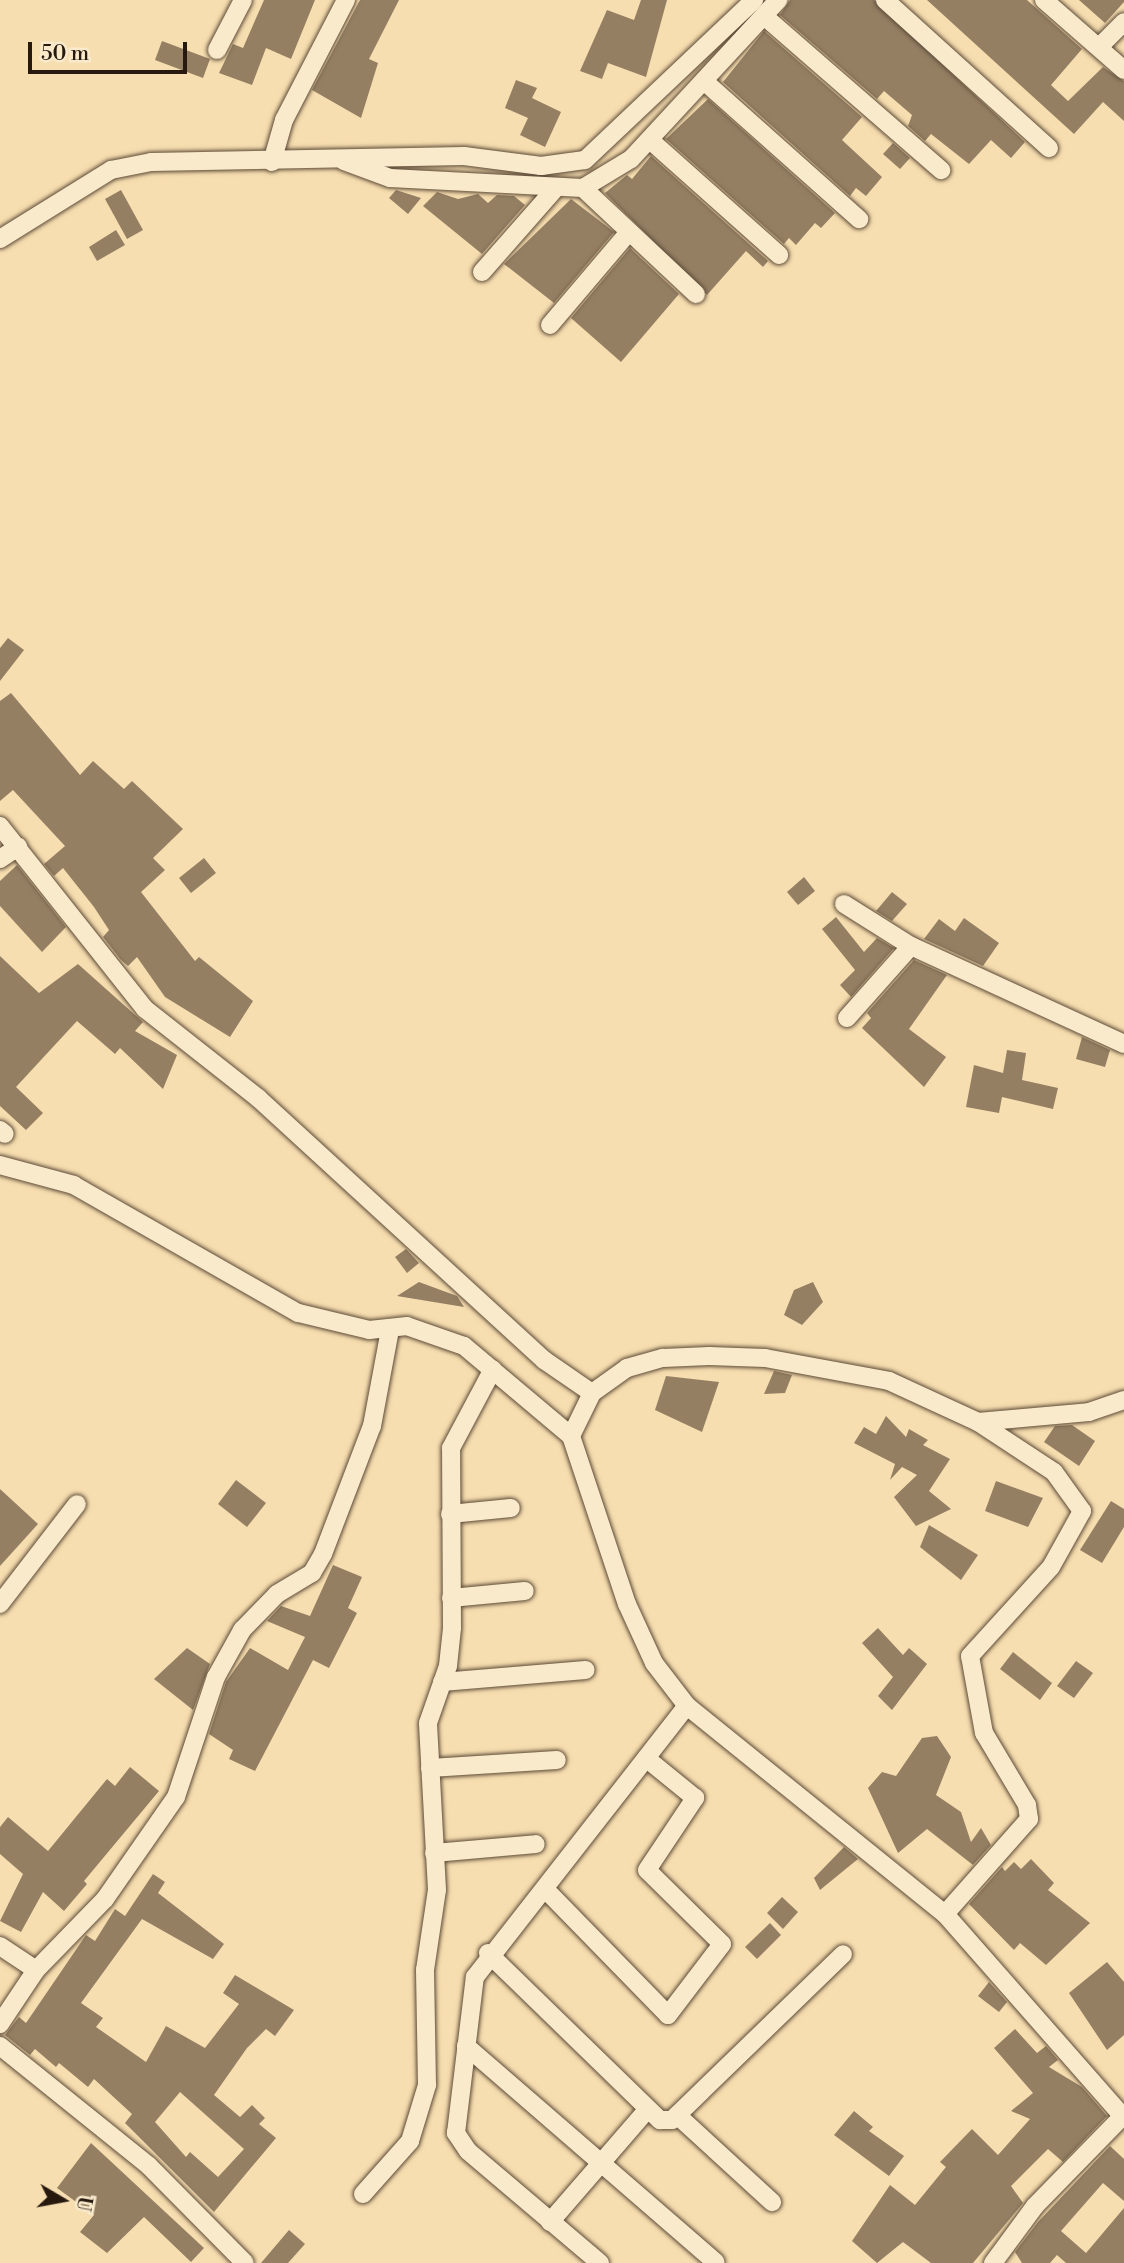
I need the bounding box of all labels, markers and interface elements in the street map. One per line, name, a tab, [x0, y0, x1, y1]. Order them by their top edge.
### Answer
scale bar	[32, 28, 191, 72]
text: 50 m	[41, 41, 89, 67]
north arrow	[28, 2165, 98, 2235]
text: U	[71, 2194, 97, 2213]

